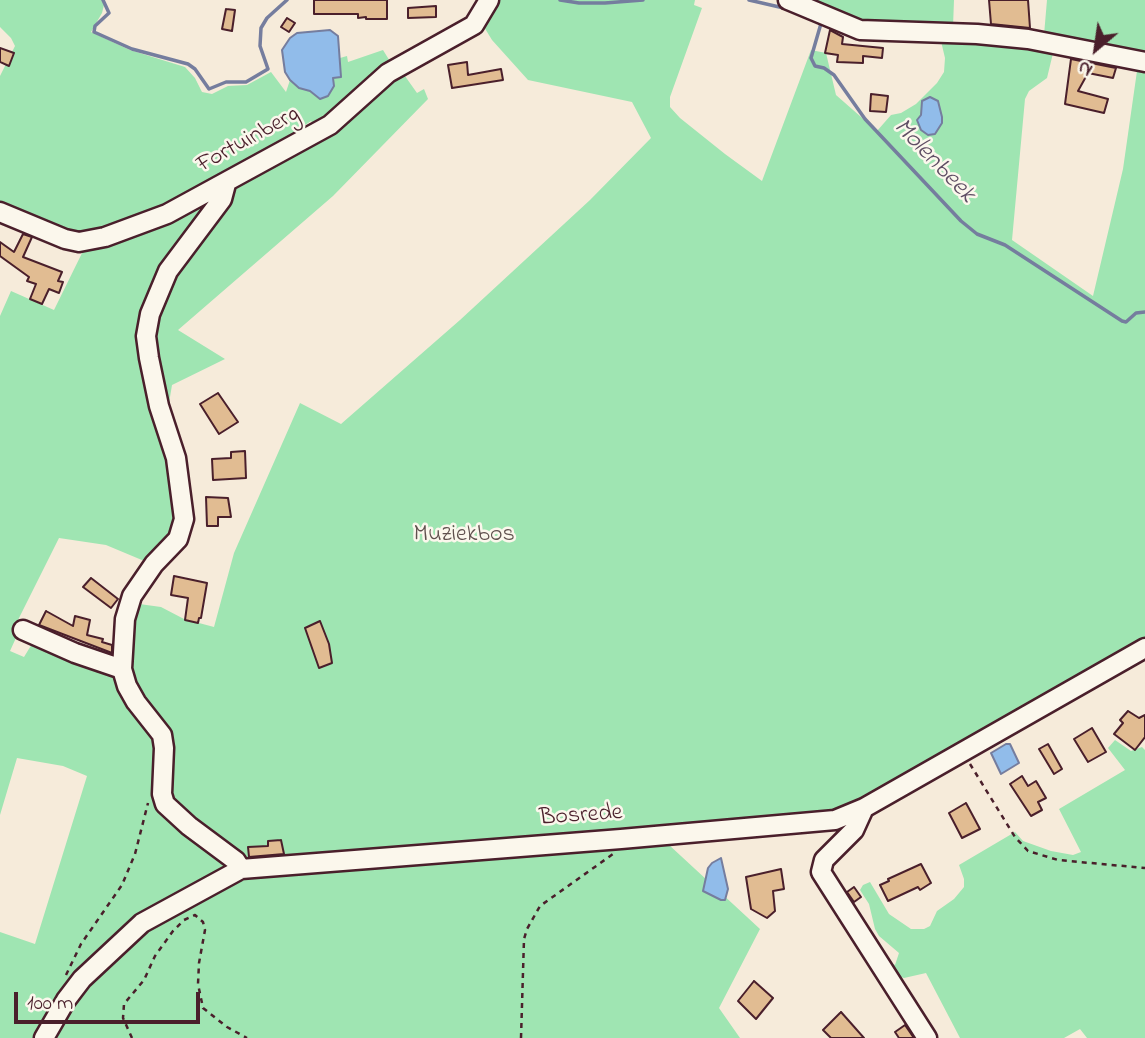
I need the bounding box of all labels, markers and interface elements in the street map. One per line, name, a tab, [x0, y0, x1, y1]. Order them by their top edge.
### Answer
north arrow	[1061, 14, 1131, 84]
text: N	[1073, 53, 1098, 83]
street label: Fortuinberg	[193, 101, 305, 181]
water label: Molenbeek	[885, 113, 981, 211]
park label: Muziekbos	[413, 522, 515, 550]
street label: Bosrede	[538, 800, 624, 834]
scale bar	[18, 978, 203, 1022]
text: 100 m	[27, 989, 73, 1019]

